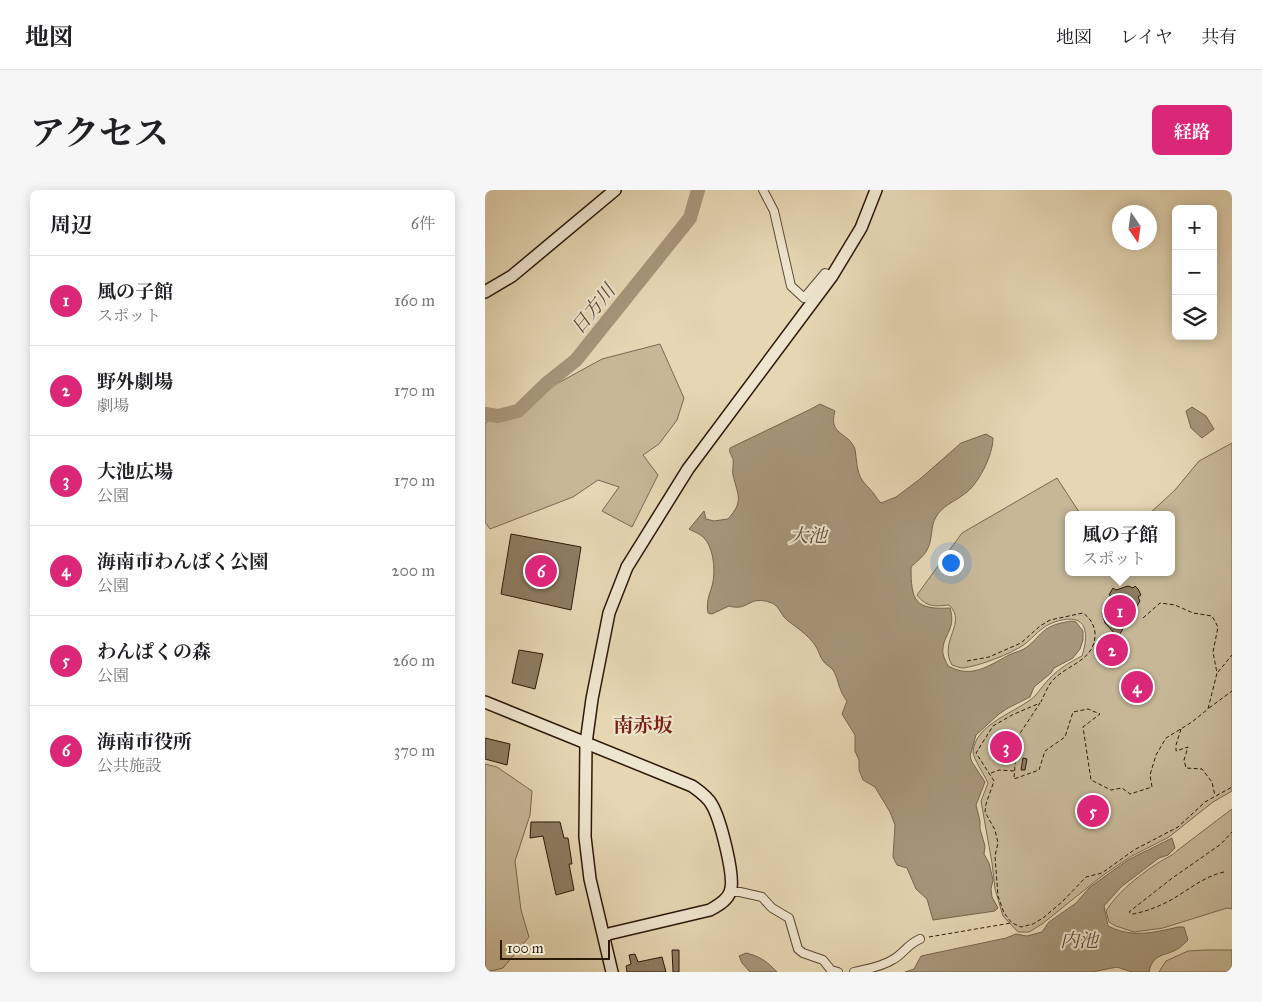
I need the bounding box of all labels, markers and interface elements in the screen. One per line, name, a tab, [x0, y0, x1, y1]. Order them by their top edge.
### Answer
text: 地図	[25, 22, 73, 52]
text: 地図	[1056, 26, 1092, 48]
text: レイヤ	[1120, 26, 1173, 48]
text: 共有	[1201, 26, 1237, 48]
button: 経路	[1152, 105, 1232, 155]
text: アクセス	[30, 112, 169, 155]
north arrow	[1112, 205, 1157, 250]
map controls	[1172, 205, 1217, 340]
button: +	[1172, 205, 1217, 250]
text: 周辺	[50, 212, 92, 238]
text: 6件	[411, 214, 435, 233]
button: −	[1172, 250, 1217, 295]
water label: 日方川	[566, 278, 621, 338]
text: 風の子館	[97, 280, 173, 303]
text: 1	[63, 291, 69, 310]
text: 160 m	[394, 291, 435, 310]
button: layers	[1172, 295, 1217, 340]
text: スポット	[97, 306, 161, 325]
text: 野外劇場	[97, 370, 173, 393]
text: 2	[62, 381, 70, 400]
text: 170 m	[394, 381, 435, 400]
text: 劇場	[97, 396, 129, 415]
text: 大池広場	[97, 460, 173, 483]
text: 3	[63, 471, 69, 490]
text: 170 m	[394, 471, 435, 490]
text: 公園	[97, 486, 129, 505]
popup	[1065, 511, 1175, 576]
text: 風の子館	[1082, 523, 1158, 546]
water label: 大池	[789, 524, 829, 547]
text: スポット	[1082, 549, 1146, 568]
text: 海南市わんぱく公園	[97, 550, 268, 573]
your location	[938, 550, 964, 576]
pin: 6	[525, 552, 557, 590]
text: 4	[62, 561, 70, 580]
text: 200 m	[392, 561, 435, 580]
text: 公園	[97, 576, 129, 595]
pin: 1	[1104, 592, 1136, 630]
pin: 2	[1096, 631, 1128, 669]
text: わんぱくの森	[97, 640, 211, 663]
text: 5	[62, 651, 70, 670]
text: 260 m	[393, 651, 435, 670]
text: 公園	[97, 666, 129, 685]
pin: 4	[1121, 668, 1153, 706]
district label: 南赤坂	[613, 713, 673, 737]
pin: 3	[990, 728, 1022, 766]
text: 海南市役所	[97, 730, 192, 753]
text: 6	[62, 741, 70, 760]
text: 370 m	[394, 741, 435, 760]
text: 公共施設	[97, 756, 161, 775]
pin: 5	[1077, 792, 1109, 830]
water label: 内池	[1060, 929, 1100, 952]
scale bar	[500, 937, 610, 960]
text: 100 m	[507, 940, 544, 957]

